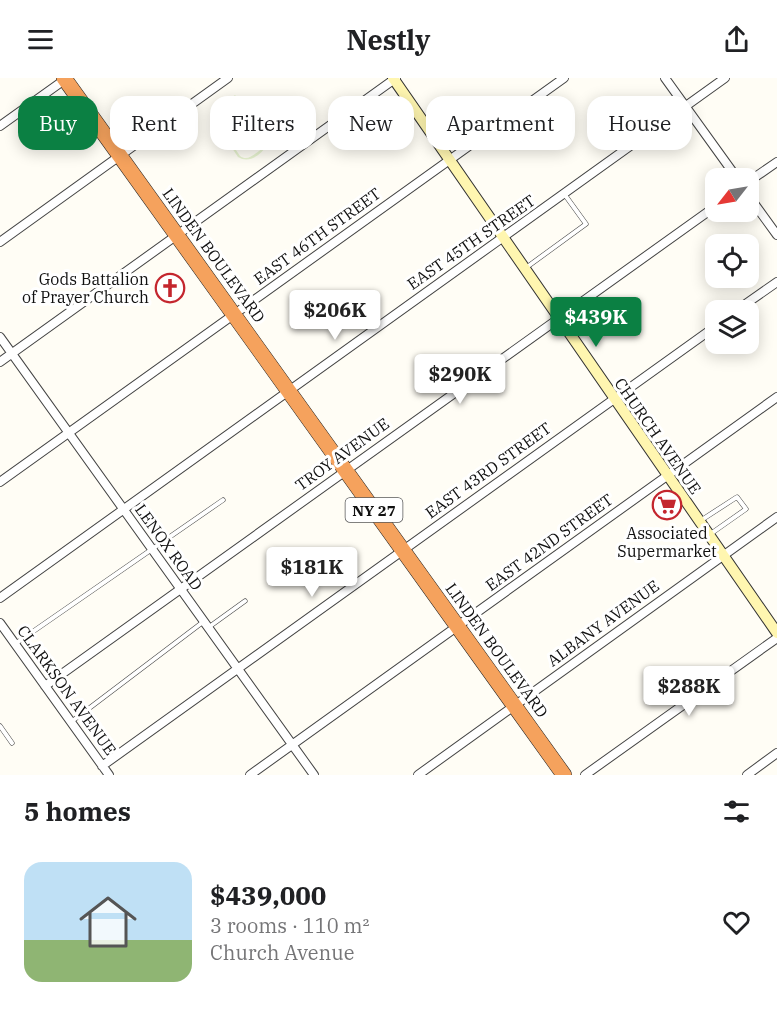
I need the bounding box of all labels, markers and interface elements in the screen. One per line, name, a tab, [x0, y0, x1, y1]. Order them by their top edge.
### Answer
text: Nestly	[346, 22, 431, 57]
icon: menu	[24, 23, 57, 56]
icon: share	[720, 23, 753, 56]
chip: Buy	[18, 96, 98, 150]
chip: Rent	[110, 96, 198, 150]
chip: Filters	[210, 96, 316, 150]
chip: New	[328, 96, 414, 150]
chip: Apartment	[426, 96, 575, 150]
chip: House	[587, 96, 692, 150]
north arrow	[705, 168, 759, 222]
map controls	[705, 168, 759, 354]
street label: EAST 46TH STREET	[250, 183, 384, 289]
street label: LINDEN BOULEVARD	[158, 184, 270, 326]
street label: EAST 45TH STREET	[403, 190, 539, 294]
button: locate	[705, 234, 759, 288]
place label: Gods Battalion of Prayer Church	[22, 269, 149, 307]
church icon: Gods Battalion of Prayer Church	[154, 272, 186, 304]
pin: $206K	[293, 290, 377, 341]
text: $206K	[303, 296, 367, 323]
pin: $439K	[554, 297, 638, 348]
button: layers	[705, 300, 759, 354]
text: $439K	[564, 303, 628, 330]
pin: $290K	[418, 354, 502, 405]
text: $290K	[428, 360, 492, 387]
street label: CHURCH AVENUE	[610, 374, 706, 498]
street label: TROY AVENUE	[291, 413, 393, 495]
street label: EAST 43RD STREET	[421, 418, 555, 522]
street label: EAST 42ND STREET	[481, 489, 617, 595]
supermarket icon: Associated Supermarket	[651, 489, 683, 521]
road number: NY 27	[346, 498, 403, 522]
street label: LENOX ROAD	[131, 500, 207, 594]
place label: Associated Supermarket	[617, 523, 717, 561]
pin: $181K	[270, 547, 354, 598]
text: $181K	[280, 553, 344, 580]
street label: ALBANY AVENUE	[543, 576, 663, 670]
street label: LINDEN BOULEVARD	[441, 579, 553, 721]
street label: CLARKSON AVENUE	[13, 621, 121, 759]
pin: $288K	[647, 666, 731, 717]
text: $288K	[657, 672, 721, 699]
text: 5 homes	[24, 794, 131, 828]
icon: filters	[720, 795, 753, 828]
text: $439,000	[210, 878, 326, 912]
icon: home	[72, 886, 144, 958]
icon: heart	[720, 906, 753, 939]
text: 3 rooms · 110 m²	[210, 912, 369, 939]
text: Church Avenue	[210, 939, 354, 966]

